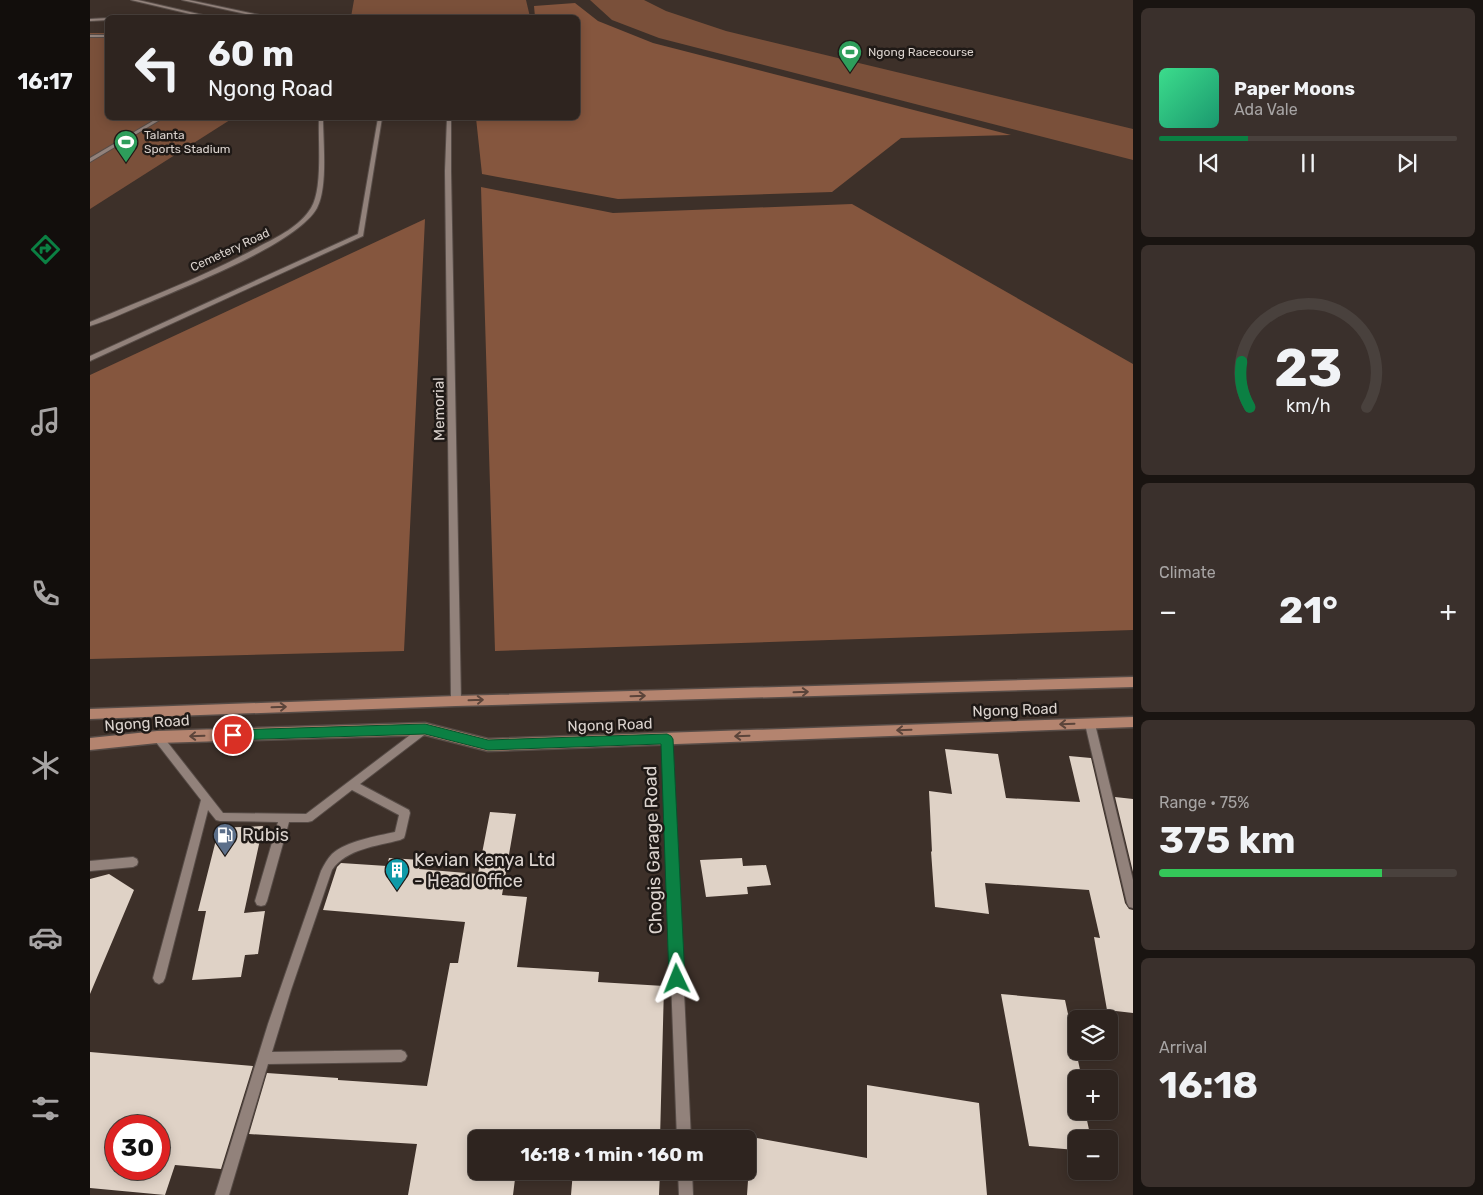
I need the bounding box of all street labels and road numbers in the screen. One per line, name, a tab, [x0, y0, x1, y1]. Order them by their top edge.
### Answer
street label: Cemetery Road	[188, 226, 272, 274]
street label: Memorial	[429, 377, 449, 441]
street label: Ngong Road	[972, 700, 1058, 720]
street label: Ngong Road	[104, 711, 190, 735]
street label: Ngong Road	[567, 715, 653, 735]
street label: Chogis Garage Road	[639, 765, 667, 935]

